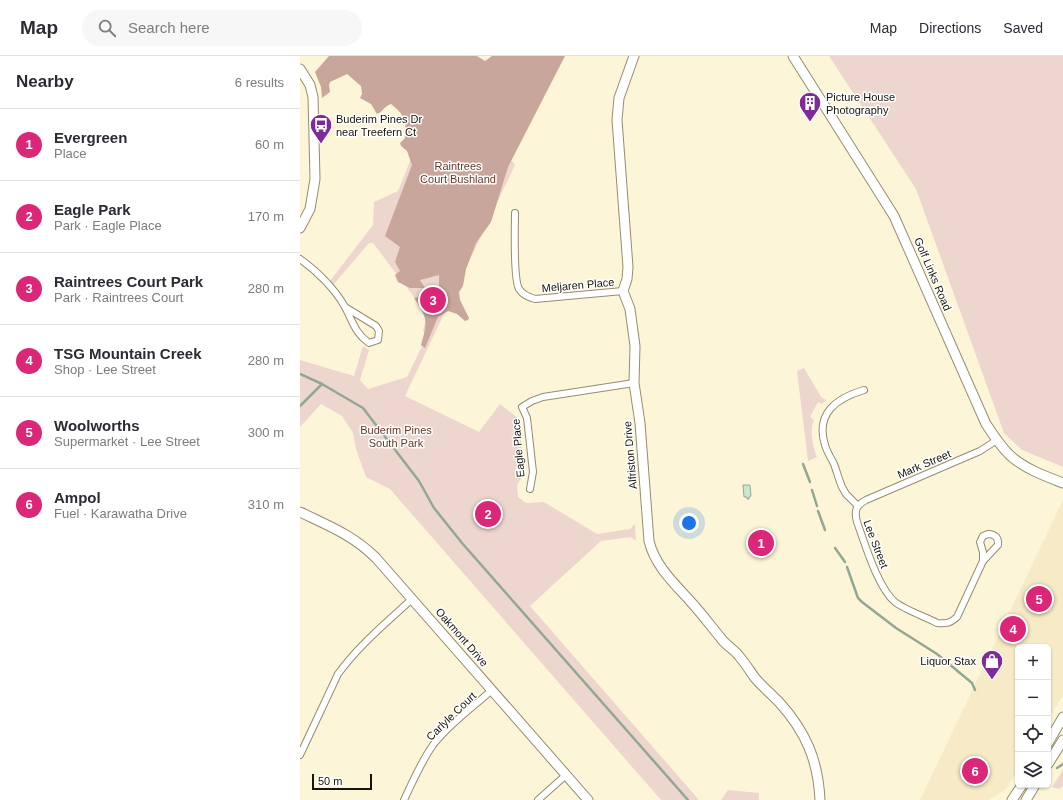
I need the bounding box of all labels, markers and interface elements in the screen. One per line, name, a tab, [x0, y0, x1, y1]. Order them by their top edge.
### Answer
search box	[82, 10, 362, 46]
text: Map	[20, 17, 58, 38]
icon: search	[96, 17, 118, 39]
text: Search here	[128, 19, 210, 36]
text: Map	[870, 20, 897, 36]
text: Directions	[919, 20, 981, 36]
text: Saved	[1003, 20, 1043, 36]
text: Nearby	[16, 72, 74, 91]
text: 6 results	[235, 75, 284, 90]
building icon: Picture House Photography	[797, 90, 823, 123]
place label: Picture House Photography	[826, 91, 895, 116]
bus stop icon: Buderim Pines Dr near Treefern Ct	[308, 112, 334, 145]
place label: Buderim Pines Dr near Treefern Ct	[336, 113, 423, 138]
text: Evergreen	[54, 129, 127, 146]
text: 1	[25, 137, 33, 152]
text: 60 m	[255, 137, 284, 152]
text: Place	[54, 146, 87, 161]
park label: Raintrees Court Bushland	[420, 160, 496, 185]
text: Eagle Park	[54, 201, 131, 218]
text: 2	[25, 209, 33, 224]
text: 170 m	[248, 209, 284, 224]
text: Park · Eagle Place	[54, 218, 162, 233]
street label: Golf Links Road	[912, 236, 954, 312]
text: Raintrees Court Park	[54, 273, 203, 290]
street label: Meljaren Place	[541, 276, 615, 294]
text: 3	[25, 281, 33, 296]
text: 280 m	[248, 281, 284, 296]
pin: 3	[420, 285, 446, 315]
text: Park · Raintrees Court	[54, 290, 183, 305]
text: TSG Mountain Creek	[54, 345, 202, 362]
text: 4	[25, 353, 33, 368]
text: 280 m	[248, 353, 284, 368]
text: Shop · Lee Street	[54, 362, 156, 377]
text: Woolworths	[54, 417, 140, 434]
street label: Eagle Place	[509, 418, 527, 478]
street label: Alfriston Drive	[621, 420, 639, 490]
park label: Buderim Pines South Park	[360, 424, 432, 449]
text: 5	[25, 425, 33, 440]
text: 300 m	[248, 425, 284, 440]
text: Supermarket · Lee Street	[54, 434, 200, 449]
street label: Mark Street	[895, 447, 953, 481]
text: Ampol	[54, 489, 101, 506]
text: 6	[25, 497, 33, 512]
text: 310 m	[248, 497, 284, 512]
pin: 2	[475, 499, 501, 529]
text: Fuel · Karawatha Drive	[54, 506, 187, 521]
your location	[679, 513, 699, 533]
street label: Lee Street	[861, 518, 891, 570]
pin: 1	[748, 528, 774, 558]
pin: 5	[1026, 584, 1052, 614]
street label: Oakmont Drive	[433, 605, 491, 669]
pin: 4	[1000, 614, 1026, 644]
map controls	[1015, 644, 1051, 788]
button: +	[1015, 644, 1051, 680]
shop icon: Liquor Stax	[979, 648, 1005, 681]
place label: Liquor Stax	[920, 655, 976, 667]
button: −	[1015, 680, 1051, 716]
street label: Carlyle Court	[424, 689, 478, 743]
button: locate	[1015, 716, 1051, 752]
button: layers	[1015, 752, 1051, 788]
pin: 6	[962, 756, 988, 786]
scale bar	[312, 772, 372, 791]
text: 50 m	[318, 775, 342, 787]

